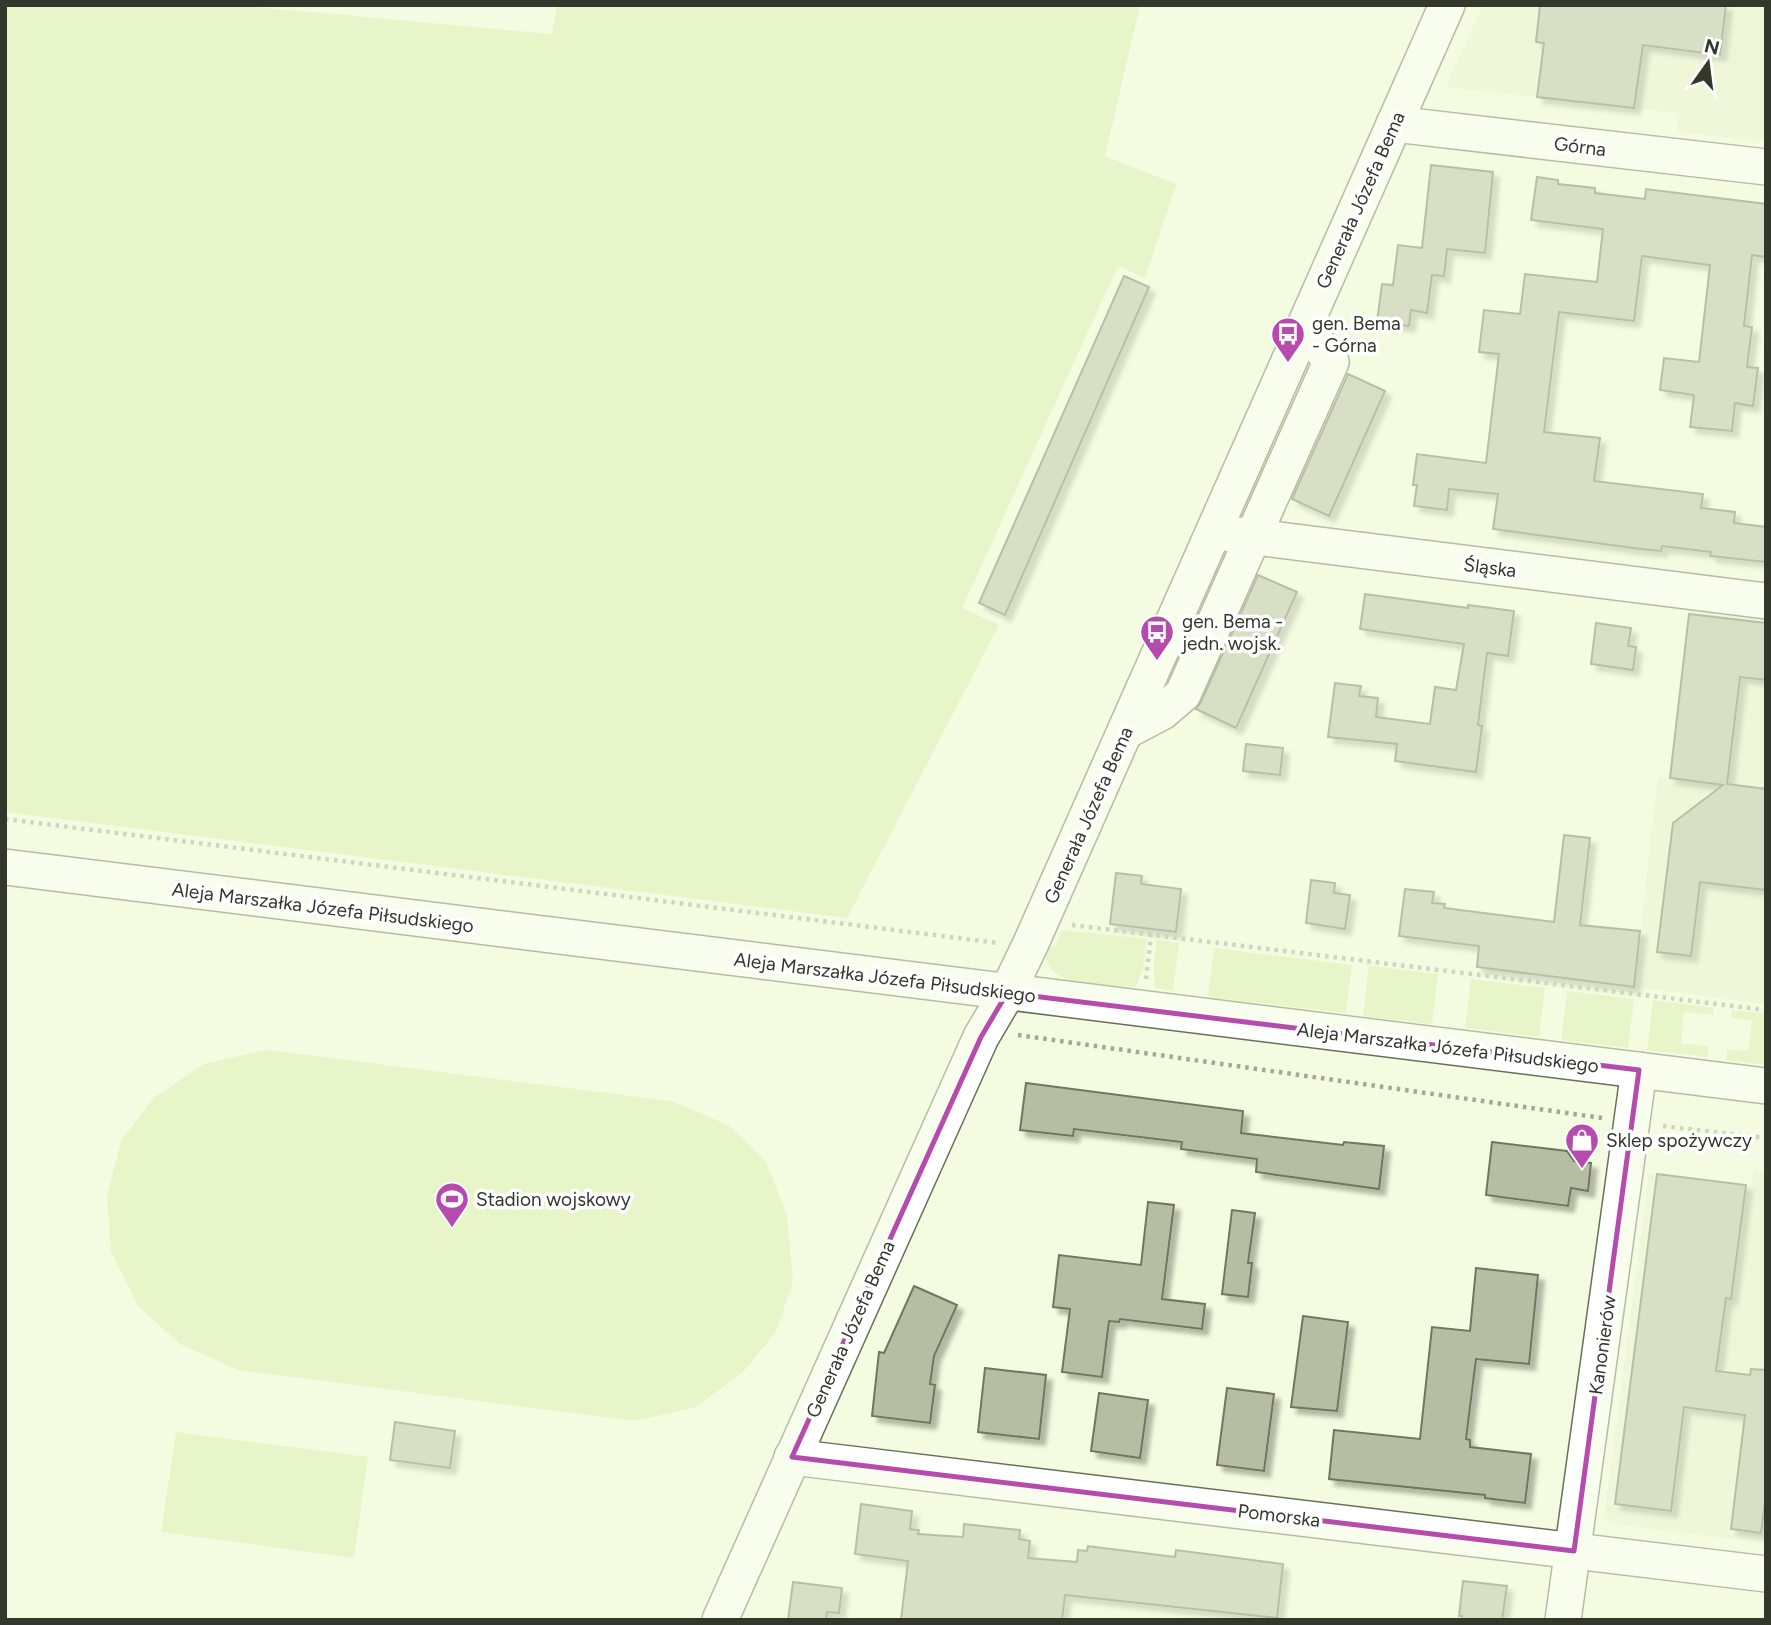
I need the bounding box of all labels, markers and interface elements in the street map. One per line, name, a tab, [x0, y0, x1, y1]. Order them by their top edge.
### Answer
north arrow	[1673, 28, 1743, 98]
text: N	[1702, 34, 1722, 60]
street label: Generała Józefa Bema	[1311, 108, 1410, 292]
street label: Górna	[1553, 132, 1607, 161]
place label: gen. Bema - Górna	[1312, 312, 1401, 357]
bus stop icon: gen. Bema - Górna	[1269, 315, 1307, 364]
street label: Śląska	[1462, 553, 1518, 582]
place label: gen. Bema - jedn. wojsk.	[1181, 610, 1283, 655]
bus stop icon: gen. Bema - jedn. wojsk.	[1138, 613, 1176, 662]
street label: Generała Józefa Bema	[1039, 723, 1138, 907]
street label: Aleja Marszałka Józefa Piłsudskiego	[171, 878, 475, 937]
street label: Aleja Marszałka Józefa Piłsudskiego	[733, 948, 1037, 1007]
street label: Aleja Marszałka Józefa Piłsudskiego	[1296, 1018, 1600, 1077]
shop icon: Sklep spożywczy	[1563, 1121, 1601, 1170]
place label: Sklep spożywczy	[1606, 1129, 1752, 1152]
sports icon: Stadion wojskowy	[433, 1180, 471, 1229]
place label: Stadion wojskowy	[476, 1188, 631, 1211]
street label: Generała Józefa Bema	[801, 1237, 900, 1421]
street label: Kanonierów	[1584, 1294, 1621, 1396]
street label: Pomorska	[1236, 1499, 1322, 1532]

